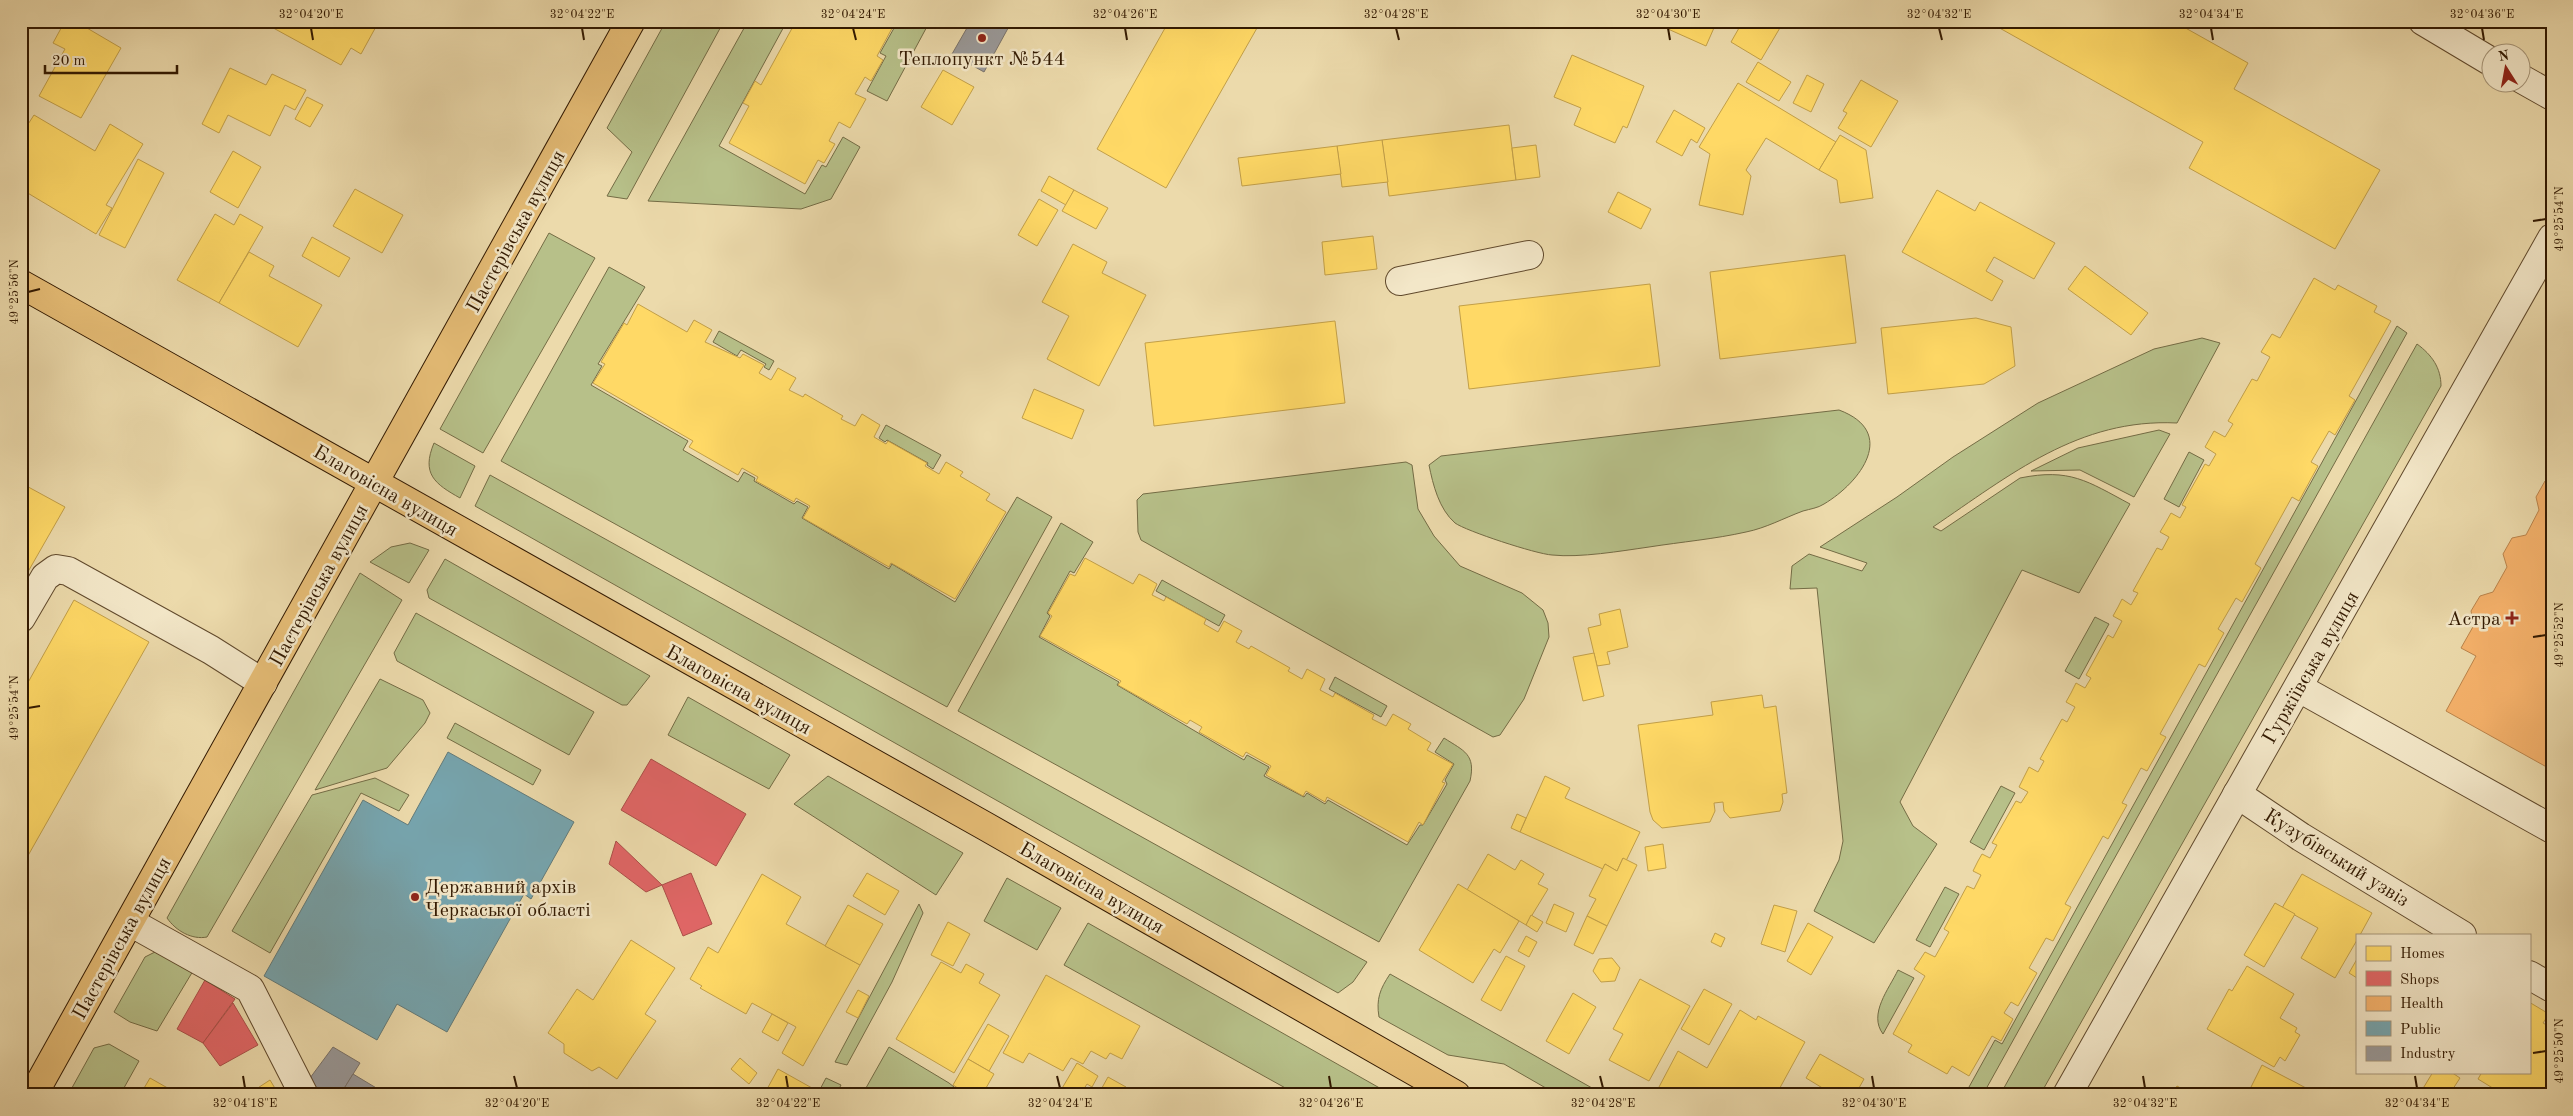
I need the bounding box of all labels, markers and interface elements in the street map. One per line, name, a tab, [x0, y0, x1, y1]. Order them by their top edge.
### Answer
text: 32°04'20"E	[279, 9, 343, 21]
text: 32°04'22"E	[550, 9, 614, 21]
text: 32°04'24"E	[821, 9, 885, 21]
text: 32°04'26"E	[1093, 9, 1157, 21]
text: 32°04'28"E	[1364, 9, 1428, 21]
text: 32°04'30"E	[1636, 9, 1700, 21]
text: 32°04'32"E	[1907, 9, 1971, 21]
text: 32°04'34"E	[2179, 9, 2243, 21]
text: 32°04'36"E	[2450, 9, 2514, 21]
marker: Теплопункт №544	[976, 32, 988, 44]
scale bar	[45, 42, 178, 74]
north arrow	[2480, 42, 2530, 92]
text: N	[2497, 48, 2511, 64]
place label: Теплопункт №544	[899, 50, 1065, 70]
text: 20 m	[52, 54, 86, 69]
street label: Пастерівська вулиця	[464, 147, 570, 316]
text: 49°25'54"N	[2553, 186, 2566, 252]
text: 49°25'56"N	[8, 259, 21, 325]
street label: Благовісна вулиця	[309, 442, 461, 541]
street label: Пастерівська вулиця	[267, 501, 373, 670]
street label: Гуржіївська вулиця	[2260, 588, 2364, 748]
text: 49°25'52"N	[2553, 602, 2566, 668]
place label: Астра	[2447, 610, 2501, 630]
marker: Астра	[2505, 611, 2519, 625]
street label: Благовісна вулиця	[662, 642, 814, 739]
text: 49°25'54"N	[8, 675, 21, 741]
street label: Кузубівський узвіз	[2260, 806, 2412, 911]
street label: Благовісна вулиця	[1015, 839, 1167, 938]
street label: Пастерівська вулиця	[70, 854, 176, 1023]
place label: Державний архів Черкаської області	[425, 878, 591, 921]
marker: Державний архів Черкаської області	[409, 891, 421, 903]
legend	[2356, 934, 2530, 1074]
text: Homes	[2400, 947, 2445, 962]
text: Shops	[2400, 973, 2439, 988]
text: Health	[2400, 997, 2444, 1012]
text: 49°25'50"N	[2553, 1018, 2566, 1084]
text: Public	[2400, 1023, 2441, 1038]
text: Industry	[2400, 1047, 2456, 1062]
text: 32°04'18"E	[213, 1098, 277, 1110]
text: 32°04'20"E	[485, 1098, 549, 1110]
text: 32°04'22"E	[756, 1098, 820, 1110]
text: 32°04'24"E	[1028, 1098, 1092, 1110]
text: 32°04'26"E	[1299, 1098, 1363, 1110]
text: 32°04'28"E	[1571, 1098, 1635, 1110]
text: 32°04'30"E	[1842, 1098, 1906, 1110]
text: 32°04'32"E	[2113, 1098, 2177, 1110]
text: 32°04'34"E	[2385, 1098, 2449, 1110]

